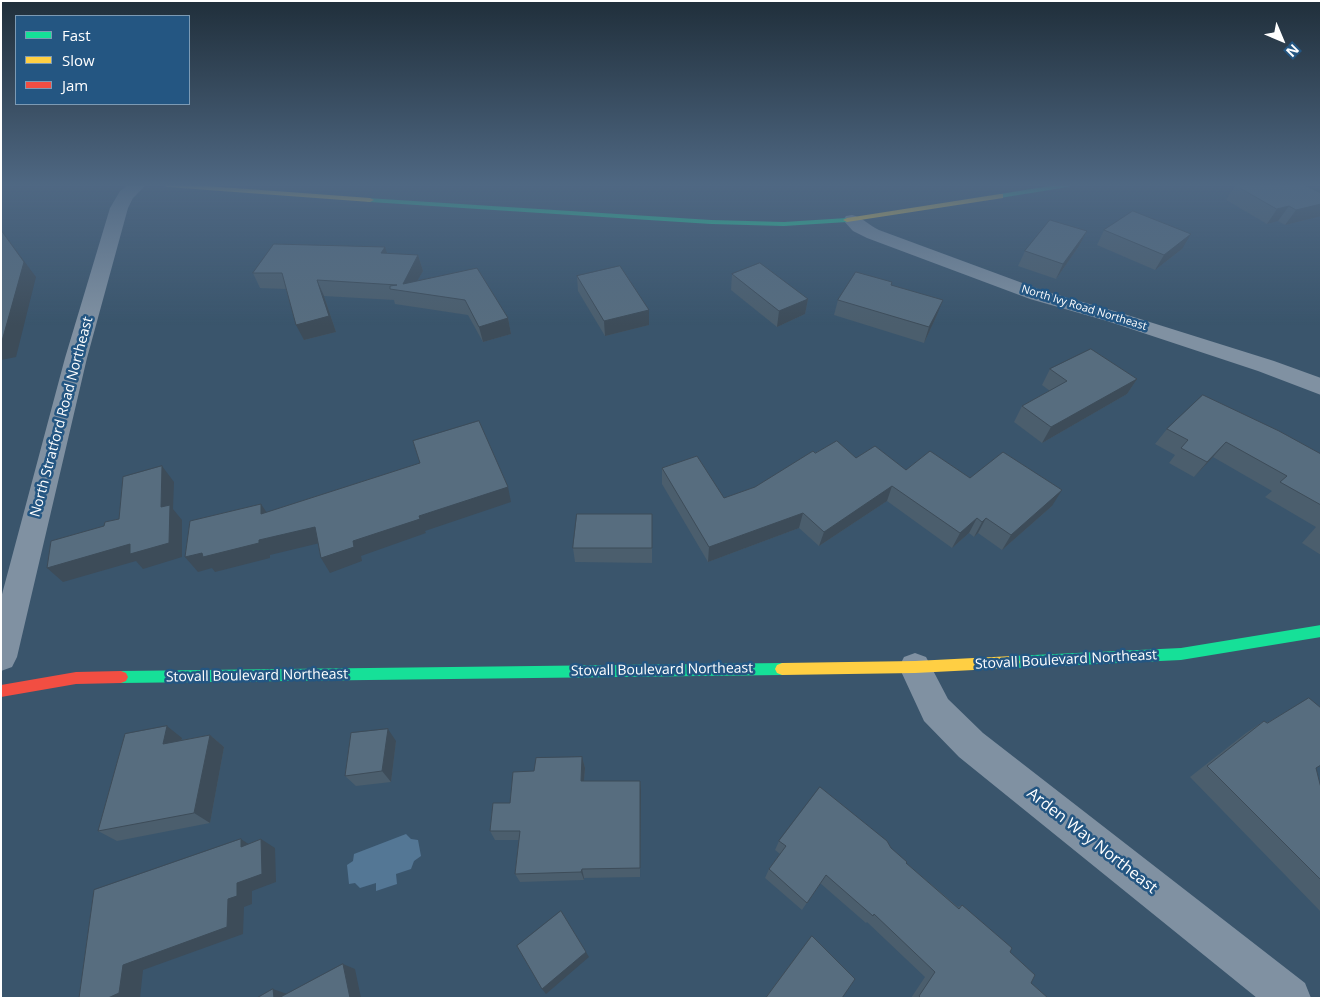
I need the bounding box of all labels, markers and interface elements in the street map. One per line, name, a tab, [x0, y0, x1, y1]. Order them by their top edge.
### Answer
legend	[15, 15, 190, 105]
north arrow	[1257, 15, 1307, 65]
text: Fast	[62, 25, 91, 45]
text: N	[1282, 40, 1304, 62]
text: Slow	[62, 50, 95, 70]
text: Jam	[62, 75, 88, 95]
street label: North Ivy Road Northeast	[1020, 283, 1148, 333]
street label: North Stratford Road Northeast	[27, 315, 97, 519]
street label: Stovall Boulevard Northeast	[975, 647, 1157, 673]
street label: Stovall Boulevard Northeast	[571, 660, 753, 680]
street label: Stovall Boulevard Northeast	[166, 666, 348, 686]
street label: Arden Way Northeast	[1023, 784, 1161, 898]

